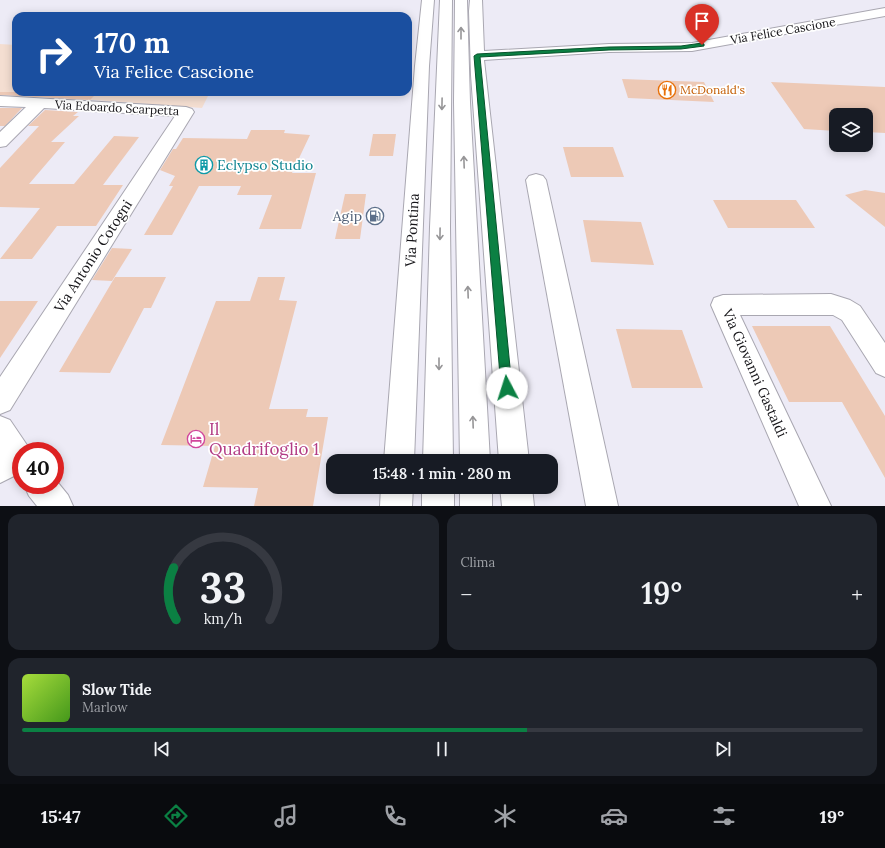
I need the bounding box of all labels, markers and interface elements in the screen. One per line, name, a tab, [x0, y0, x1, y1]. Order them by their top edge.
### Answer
pin	[685, 4, 719, 45]
icon: arrive	[691, 10, 713, 32]
street label: Via Felice Cascione	[728, 14, 837, 47]
text: 170 m	[94, 25, 169, 61]
one-way arrow	[457, 27, 465, 40]
icon: right	[28, 28, 80, 80]
text: Via Felice Cascione	[94, 60, 254, 83]
restaurant icon: McDonald's	[657, 80, 677, 100]
place label: McDonald's	[680, 82, 745, 97]
street label: Via Edoardo Scarpetta	[54, 97, 180, 118]
one-way arrow	[438, 97, 446, 110]
map controls	[829, 108, 873, 152]
button: layers	[829, 108, 873, 152]
building icon: Eclypso Studio	[194, 155, 214, 175]
place label: Eclypso Studio	[217, 156, 313, 174]
one-way arrow	[460, 156, 468, 169]
street label: Via Pontina	[401, 193, 423, 268]
street label: Via Antonio Cotogni	[49, 196, 136, 316]
fuel station icon: Agip	[365, 206, 385, 226]
place label: Agip	[332, 207, 362, 225]
one-way arrow	[436, 227, 444, 240]
one-way arrow	[464, 286, 472, 299]
street label: Via Giovanni Gastaldi	[718, 305, 791, 440]
one-way arrow	[435, 357, 443, 370]
position arrow	[486, 367, 528, 409]
one-way arrow	[469, 416, 477, 429]
place label: Il Quadrifoglio 1	[209, 418, 319, 460]
hotel icon: Il Quadrifoglio 1	[186, 429, 206, 449]
speed limit sign: 40	[12, 442, 64, 494]
text: 15:48 · 1 min · 280 m	[373, 464, 511, 483]
text: Clima	[461, 554, 495, 571]
text: 33	[200, 561, 247, 614]
text: 19°	[641, 574, 682, 612]
text: −	[461, 580, 472, 608]
text: +	[851, 580, 863, 608]
text: km/h	[204, 610, 243, 629]
text: Slow Tide	[82, 680, 152, 699]
text: Marlow	[82, 699, 128, 716]
icon: previous	[151, 738, 173, 760]
icon: pause	[431, 738, 453, 760]
icon: next	[712, 738, 734, 760]
icon: directions	[162, 802, 190, 830]
icon: music	[272, 802, 300, 830]
icon: phone	[381, 802, 409, 830]
icon: climate	[491, 802, 519, 830]
icon: car	[600, 802, 628, 830]
icon: filters	[710, 802, 738, 830]
text: 15:47	[41, 805, 81, 828]
text: 19°	[820, 805, 844, 828]

